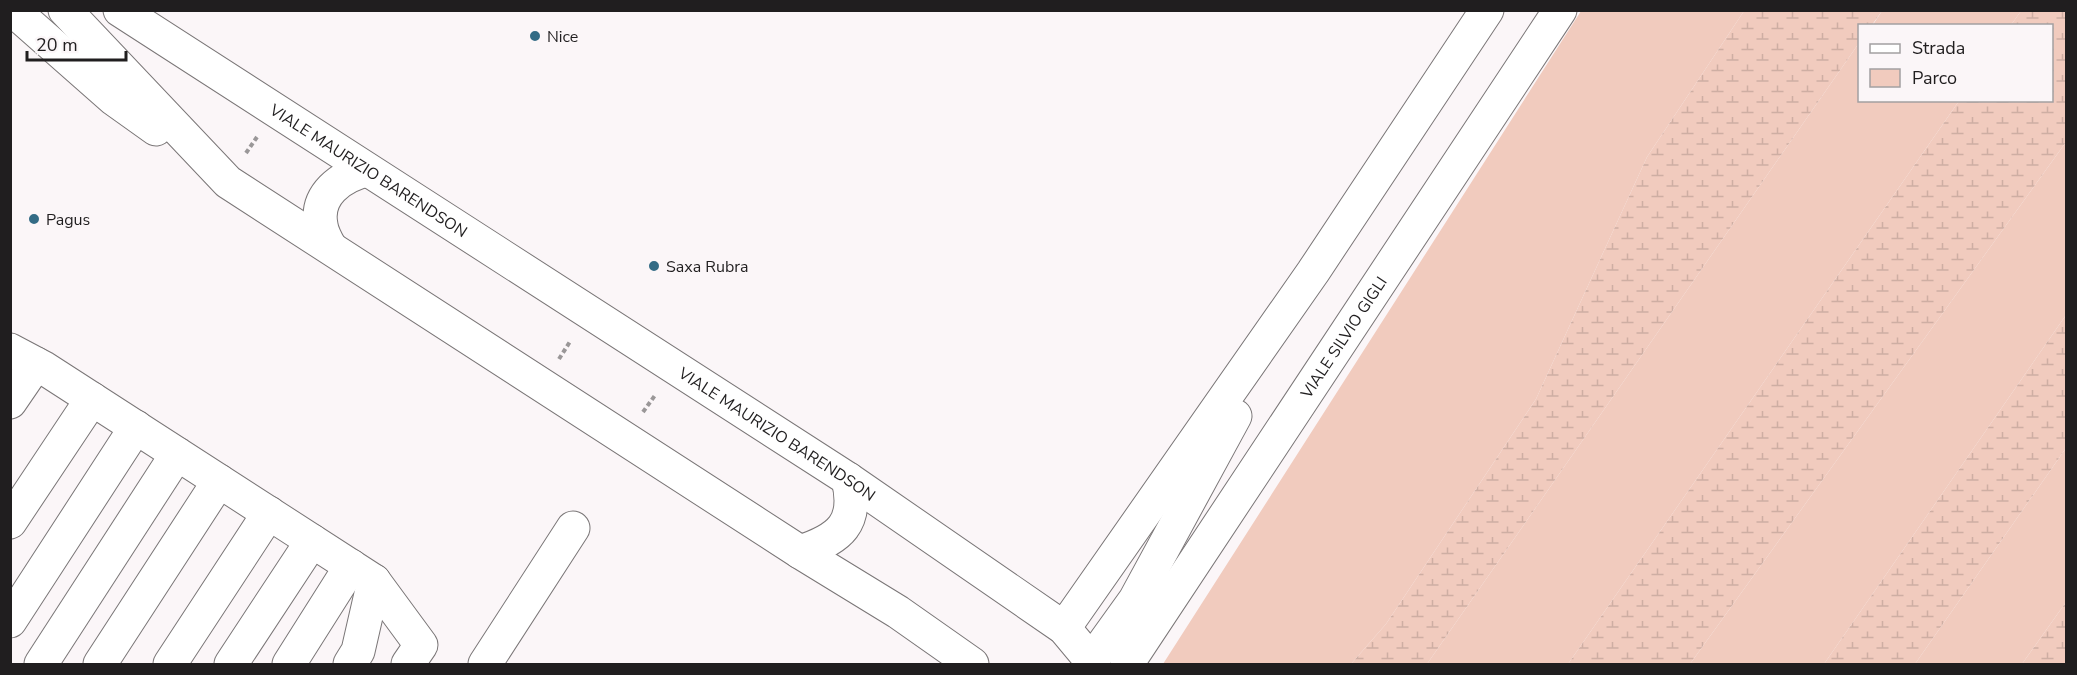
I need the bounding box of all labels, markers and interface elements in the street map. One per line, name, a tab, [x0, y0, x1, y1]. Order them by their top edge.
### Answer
scale bar	[27, 24, 126, 62]
legend	[1858, 24, 2053, 102]
place label: Nice	[547, 26, 578, 48]
marker: Nice	[528, 29, 542, 43]
text: 20 m	[36, 33, 78, 57]
text: Strada	[1912, 36, 1965, 60]
text: Parco	[1912, 66, 1957, 90]
street label: VIALE MAURIZIO BARENDSON	[264, 99, 471, 243]
place label: Pagus	[46, 209, 90, 231]
marker: Pagus	[27, 212, 41, 226]
place label: Saxa Rubra	[666, 256, 748, 278]
marker: Saxa Rubra	[647, 259, 661, 273]
street label: VIALE SILVIO GIGLI	[1295, 273, 1393, 404]
street label: VIALE MAURIZIO BARENDSON	[673, 362, 880, 507]

